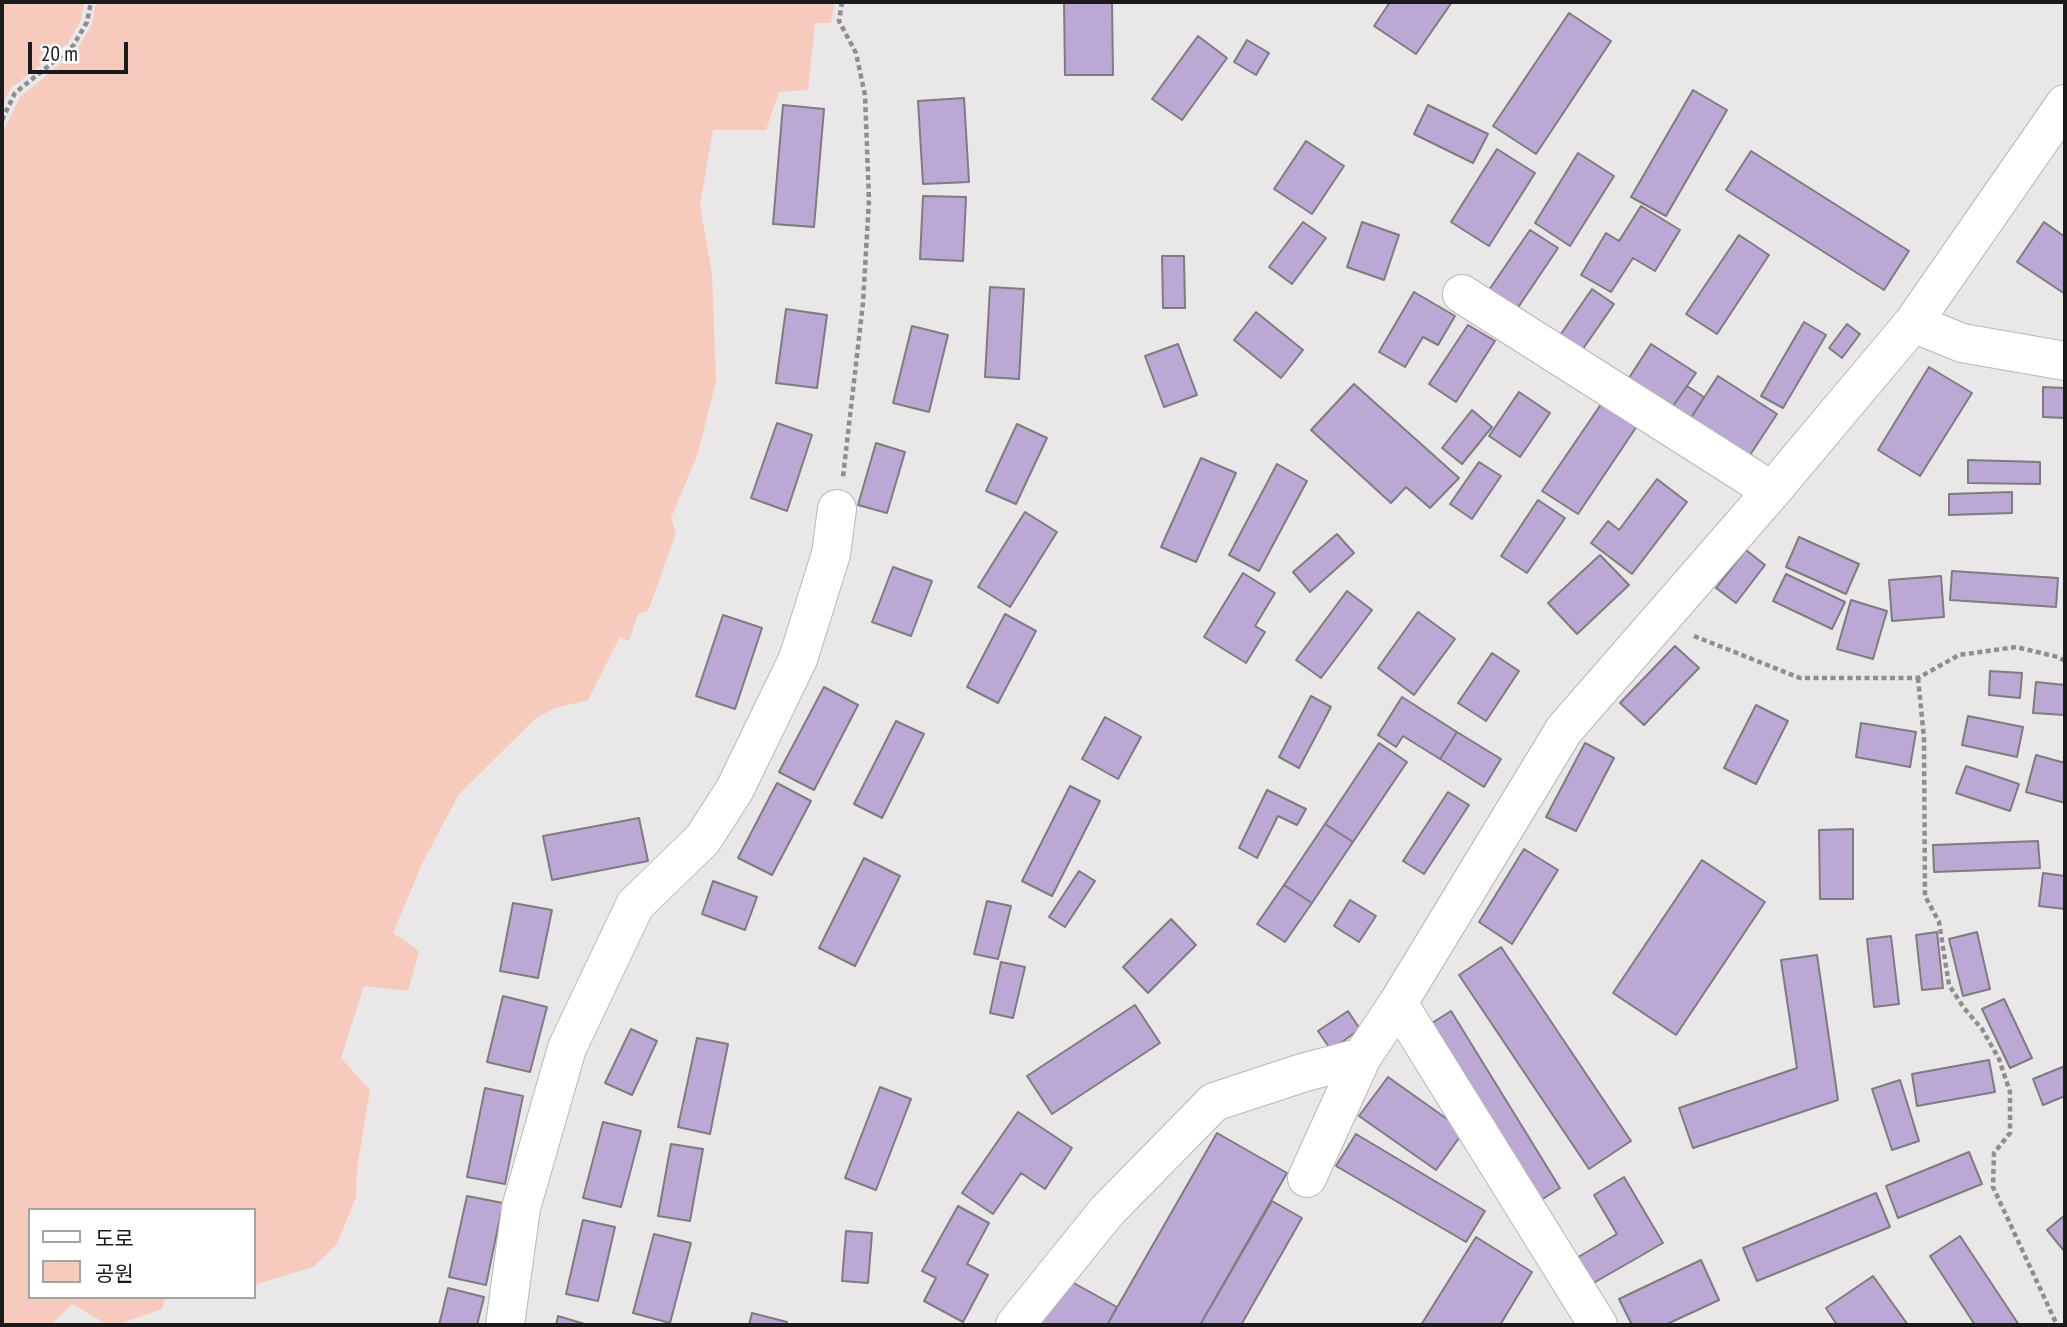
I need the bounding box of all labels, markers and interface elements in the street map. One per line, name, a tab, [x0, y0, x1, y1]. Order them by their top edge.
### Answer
scale bar	[32, 28, 131, 72]
text: 20 m	[41, 40, 78, 67]
legend	[28, 1208, 256, 1299]
text: 도로	[95, 1225, 134, 1252]
text: 공원	[95, 1260, 134, 1287]

